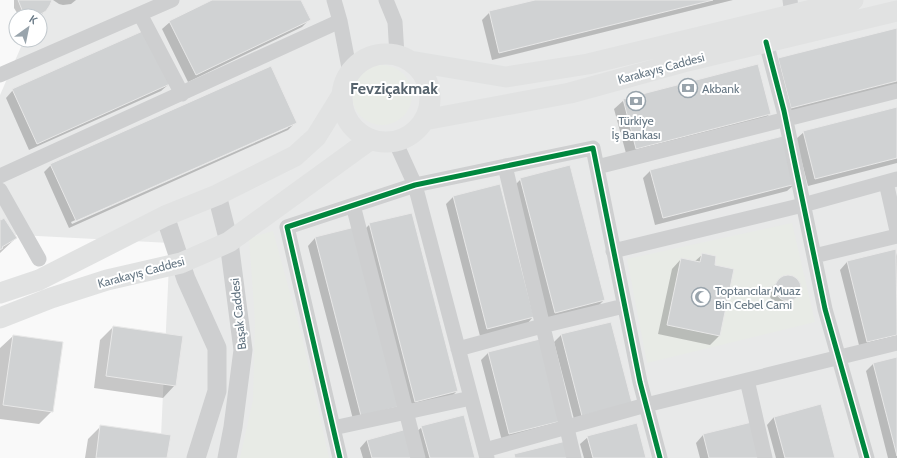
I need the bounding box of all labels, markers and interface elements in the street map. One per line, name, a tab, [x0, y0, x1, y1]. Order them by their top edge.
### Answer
north arrow	[8, 8, 48, 48]
text: K	[27, 12, 40, 27]
street label: Karakayış Caddesi	[616, 49, 706, 87]
bank icon: Akbank	[677, 77, 699, 99]
district label: Fevziçakmak	[350, 79, 438, 98]
place label: Akbank	[702, 81, 740, 96]
bank icon: Türkiye İş Bankası	[625, 90, 647, 112]
place label: Türkiye İş Bankası	[612, 113, 660, 142]
street label: Karakayış Caddesi	[96, 253, 186, 291]
street label: Başak Caddesi	[227, 277, 249, 351]
place label: Toptancılar Muaz Bin Cebel Cami	[715, 283, 801, 312]
mosque icon: Toptancılar Muaz Bin Cebel Cami	[690, 286, 712, 308]

